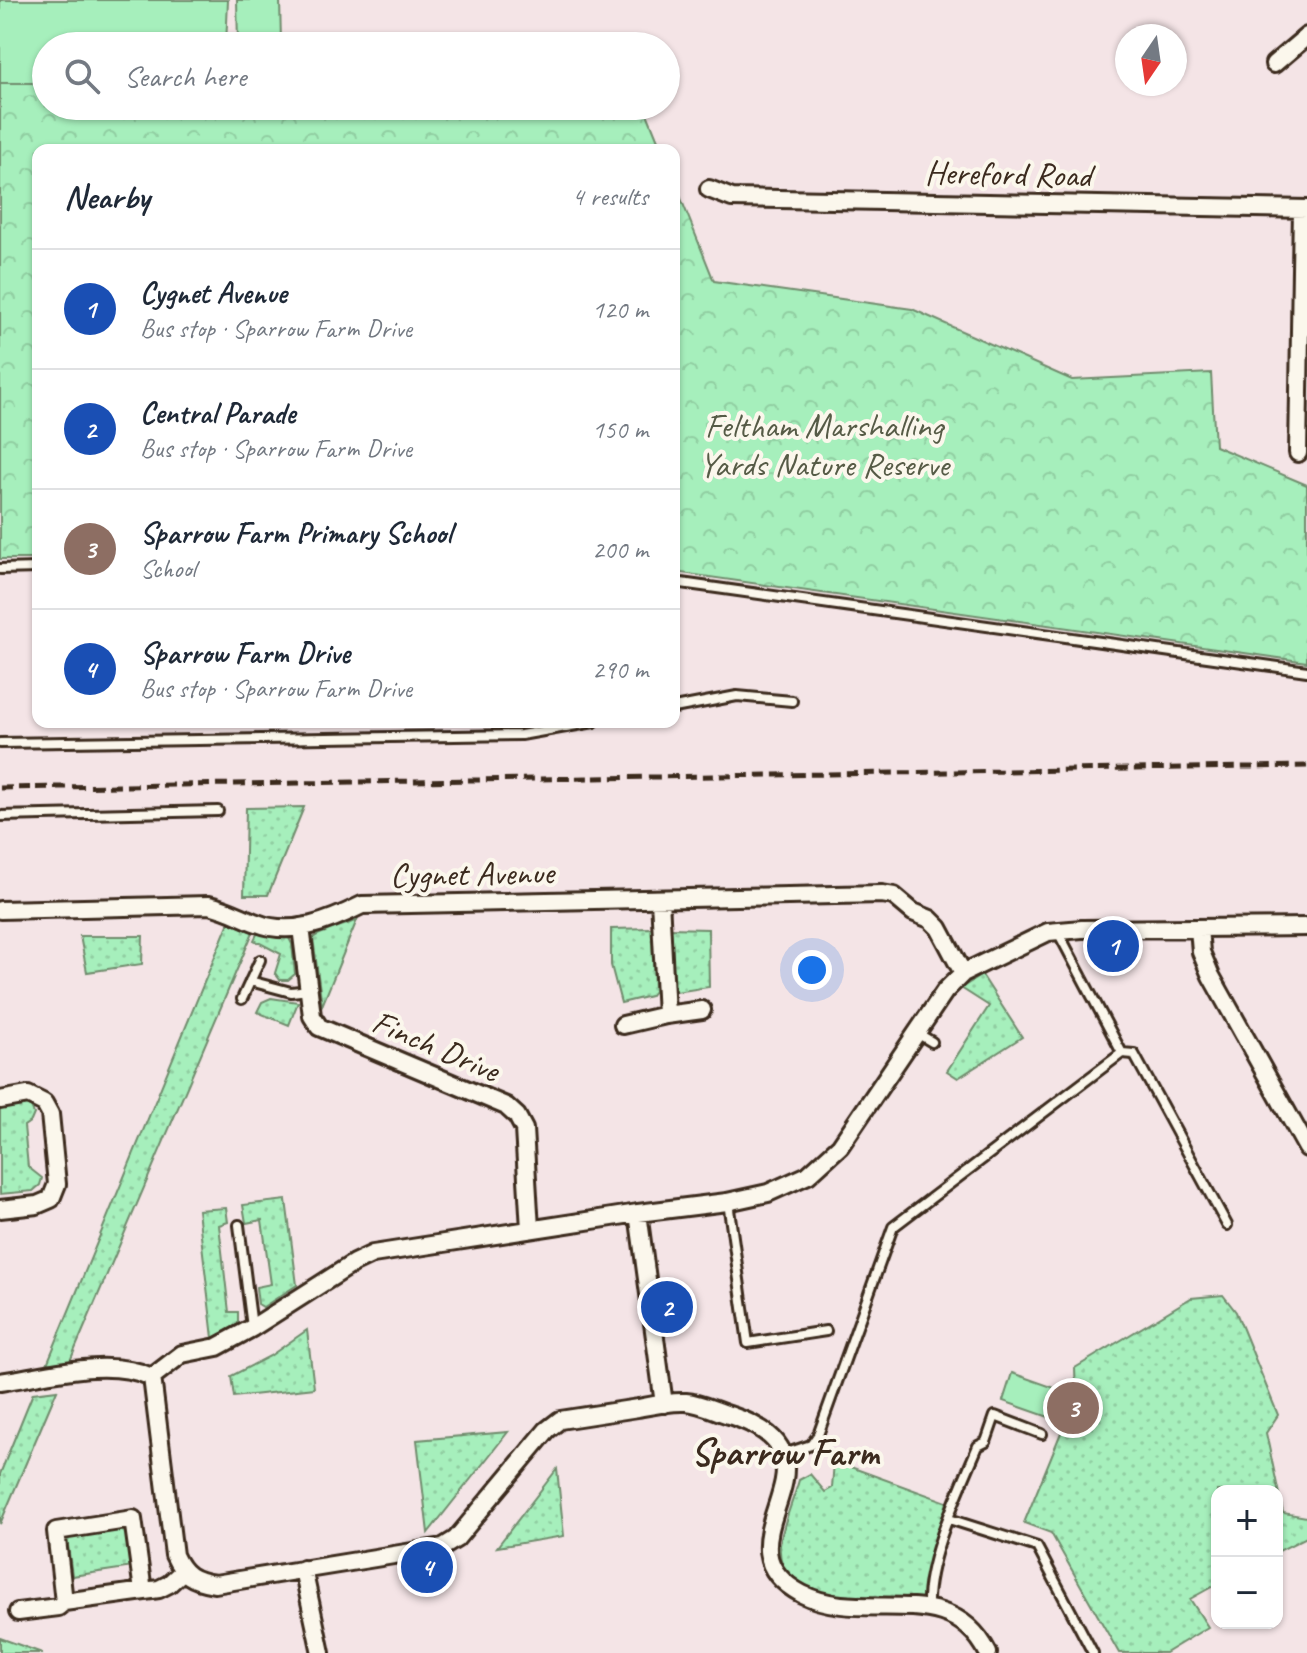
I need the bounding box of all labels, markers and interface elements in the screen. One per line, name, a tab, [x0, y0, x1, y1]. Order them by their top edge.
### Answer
north arrow	[1115, 24, 1187, 96]
search box	[32, 32, 680, 120]
icon: search	[60, 54, 104, 98]
text: Search here	[124, 57, 246, 95]
street label: Hereford Road	[925, 151, 1097, 197]
text: Nearby	[64, 175, 150, 218]
text: 4 results	[572, 180, 648, 213]
text: Cygnet Avenue	[140, 274, 287, 312]
text: 1	[84, 293, 96, 326]
text: 120 m	[592, 293, 648, 326]
text: Bus stop · Sparrow Farm Drive	[140, 312, 412, 345]
text: Central Parade	[140, 394, 295, 432]
park label: Feltham Marshalling Yards Nature Reserve	[699, 404, 952, 486]
text: 2	[84, 413, 96, 446]
text: 150 m	[592, 413, 648, 446]
text: Bus stop · Sparrow Farm Drive	[140, 432, 412, 465]
text: Sparrow Farm Primary School	[140, 514, 452, 552]
text: 3	[84, 533, 96, 566]
text: 200 m	[592, 533, 648, 566]
text: School	[140, 552, 196, 585]
text: Sparrow Farm Drive	[140, 634, 350, 672]
text: 4	[84, 653, 96, 686]
text: 290 m	[592, 653, 648, 686]
text: Bus stop · Sparrow Farm Drive	[140, 672, 412, 705]
street label: Cygnet Avenue	[390, 851, 557, 896]
pin: 1	[1087, 916, 1139, 976]
your location	[792, 950, 832, 990]
street label: Finch Drive	[366, 1000, 508, 1092]
pin: 2	[641, 1277, 693, 1337]
pin: 3	[1047, 1378, 1099, 1438]
district label: Sparrow Farm	[691, 1429, 881, 1476]
map controls	[1211, 1485, 1283, 1629]
button: +	[1211, 1485, 1283, 1557]
pin: 4	[401, 1537, 453, 1597]
button: −	[1211, 1557, 1283, 1629]

